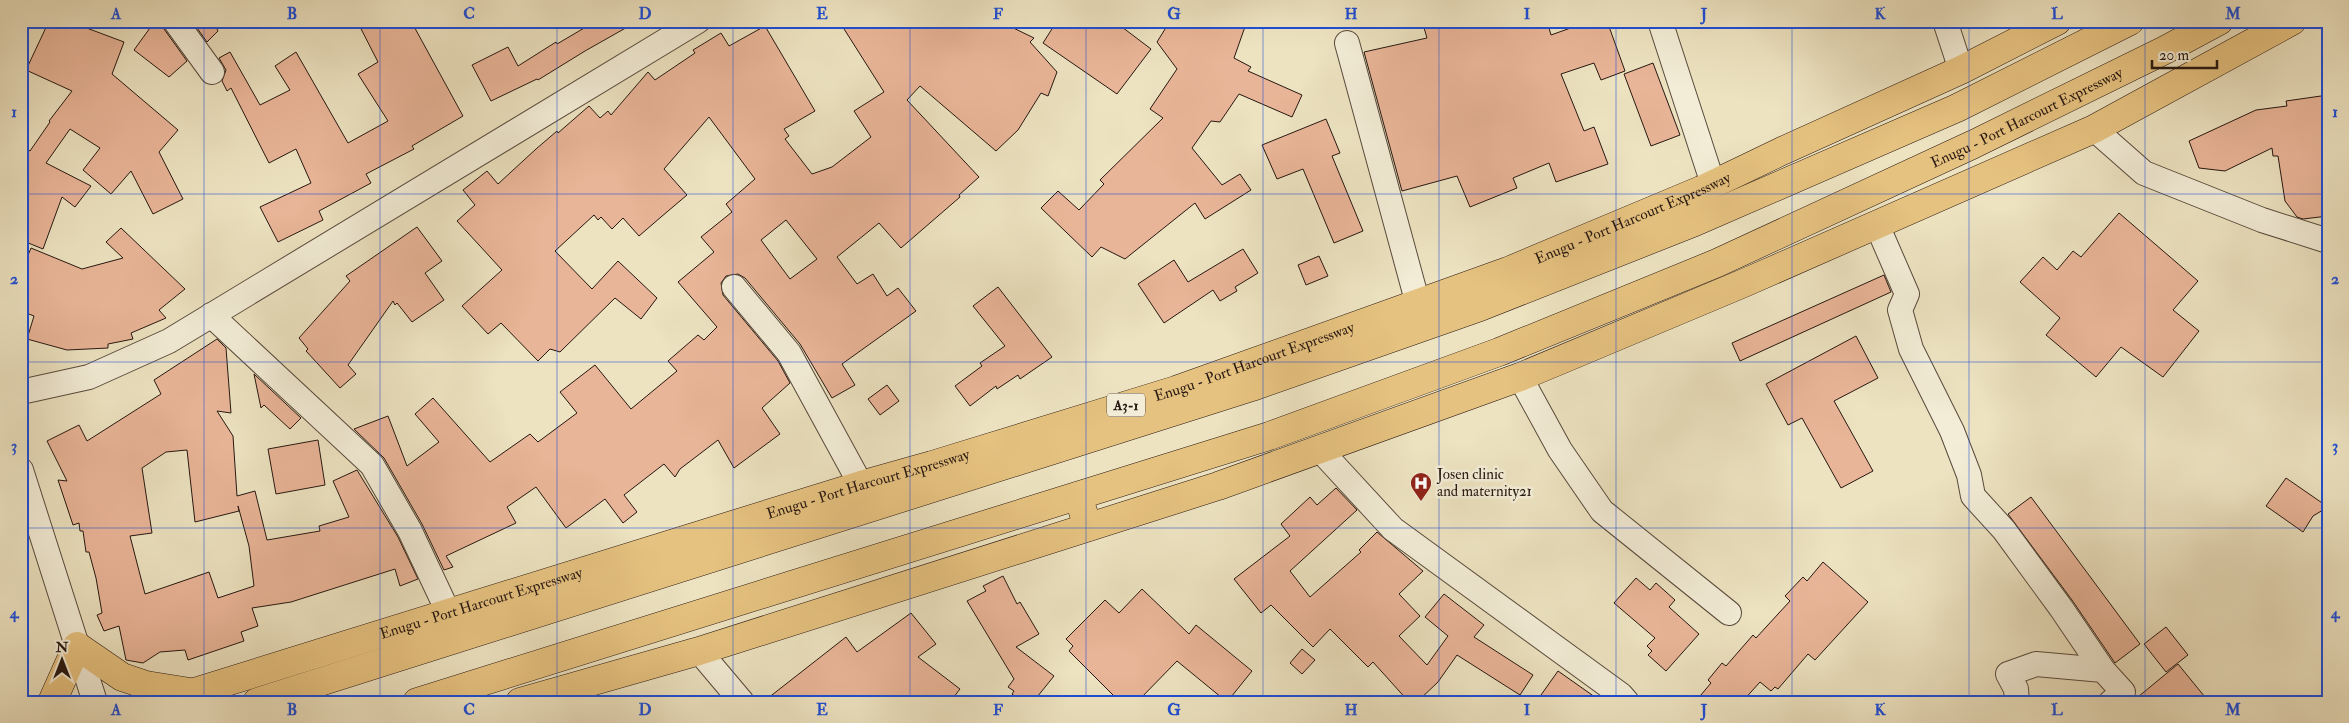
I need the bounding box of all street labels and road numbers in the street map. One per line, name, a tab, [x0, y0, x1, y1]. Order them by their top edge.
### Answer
street label: Enugu - Port Harcourt Expressway	[1928, 63, 2126, 172]
street label: Enugu - Port Harcourt Expressway	[1532, 168, 1734, 268]
street label: Enugu - Port Harcourt Expressway	[1152, 317, 1357, 406]
road number: A3-1	[1107, 394, 1145, 416]
street label: Enugu - Port Harcourt Expressway	[764, 444, 972, 523]
street label: Enugu - Port Harcourt Expressway	[377, 562, 585, 643]

